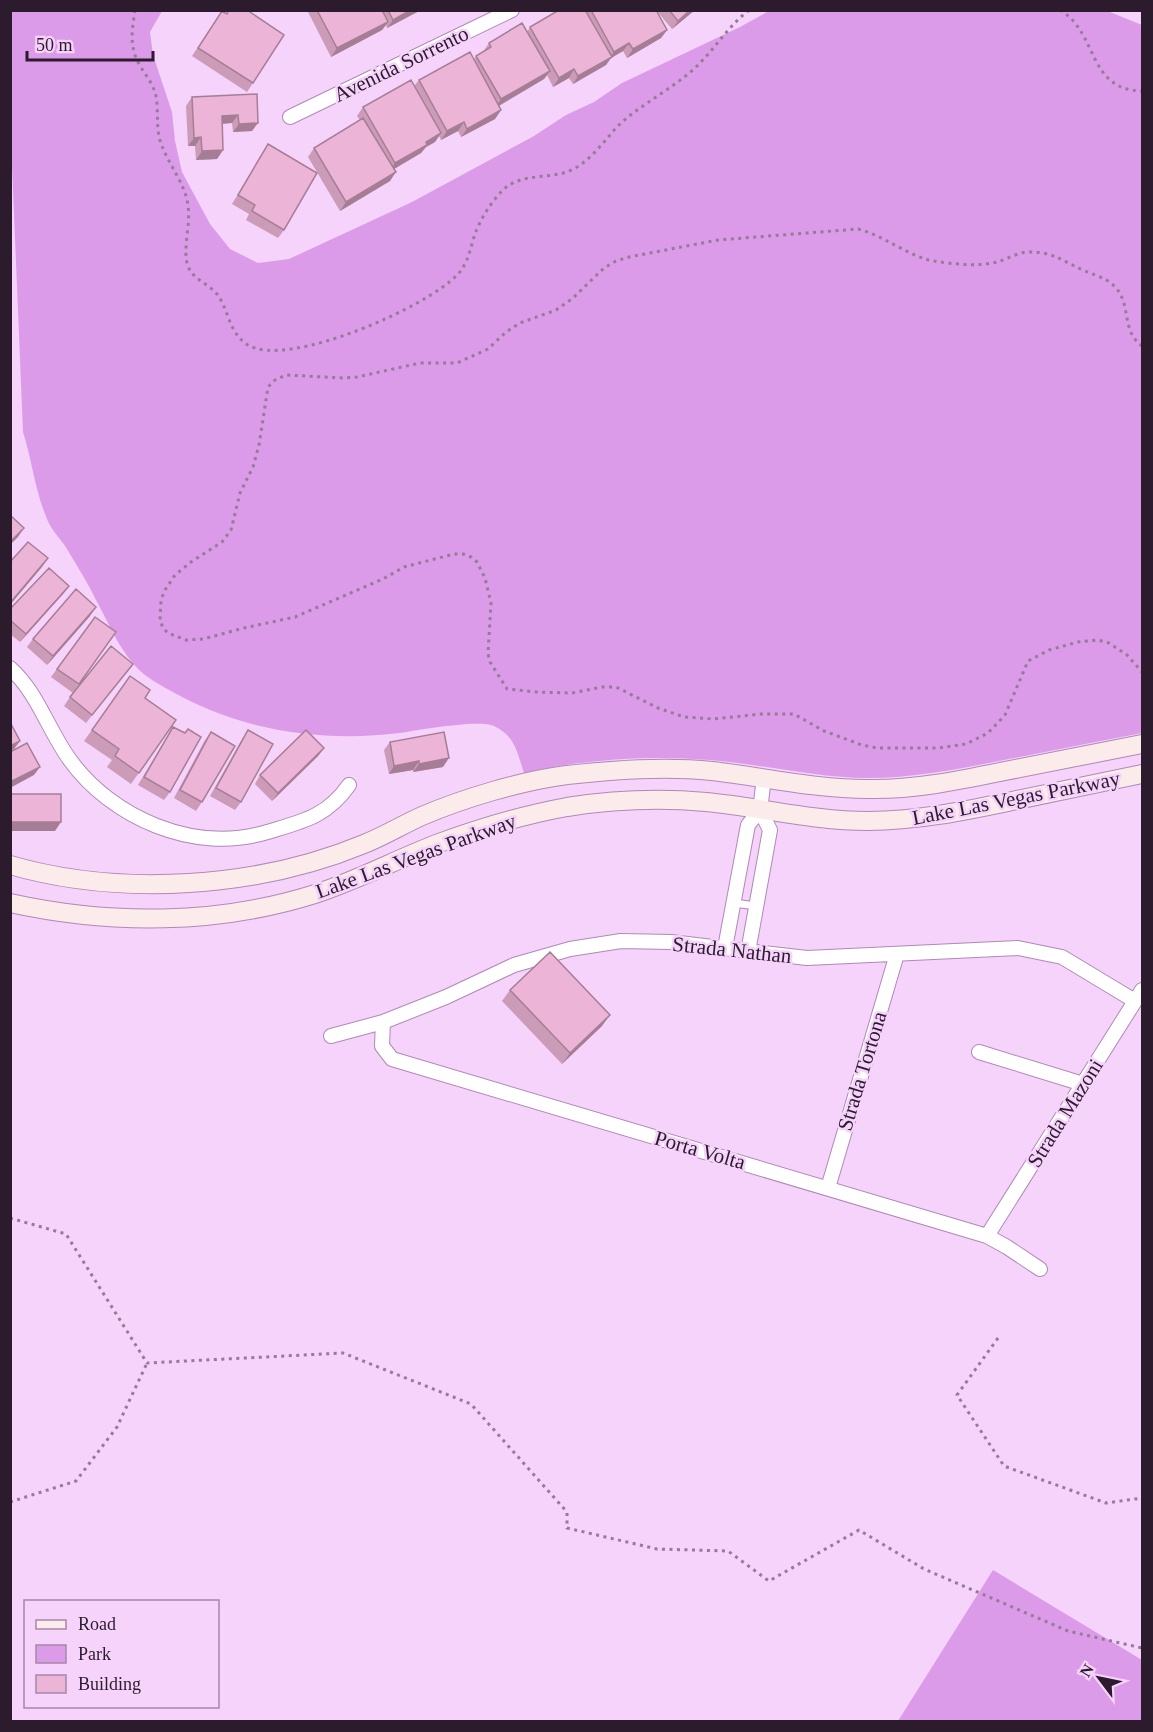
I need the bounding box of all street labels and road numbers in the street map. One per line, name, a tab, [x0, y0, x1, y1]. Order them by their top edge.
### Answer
street label: Avenida Sorrento	[330, 21, 472, 107]
street label: Lake Las Vegas Parkway	[910, 766, 1122, 830]
street label: Lake Las Vegas Parkway	[313, 808, 520, 903]
street label: Strada Nathan	[671, 932, 793, 968]
street label: Strada Tortona	[832, 1008, 892, 1134]
street label: Strada Mazoni	[1022, 1054, 1108, 1172]
street label: Porta Volta	[652, 1126, 749, 1175]

